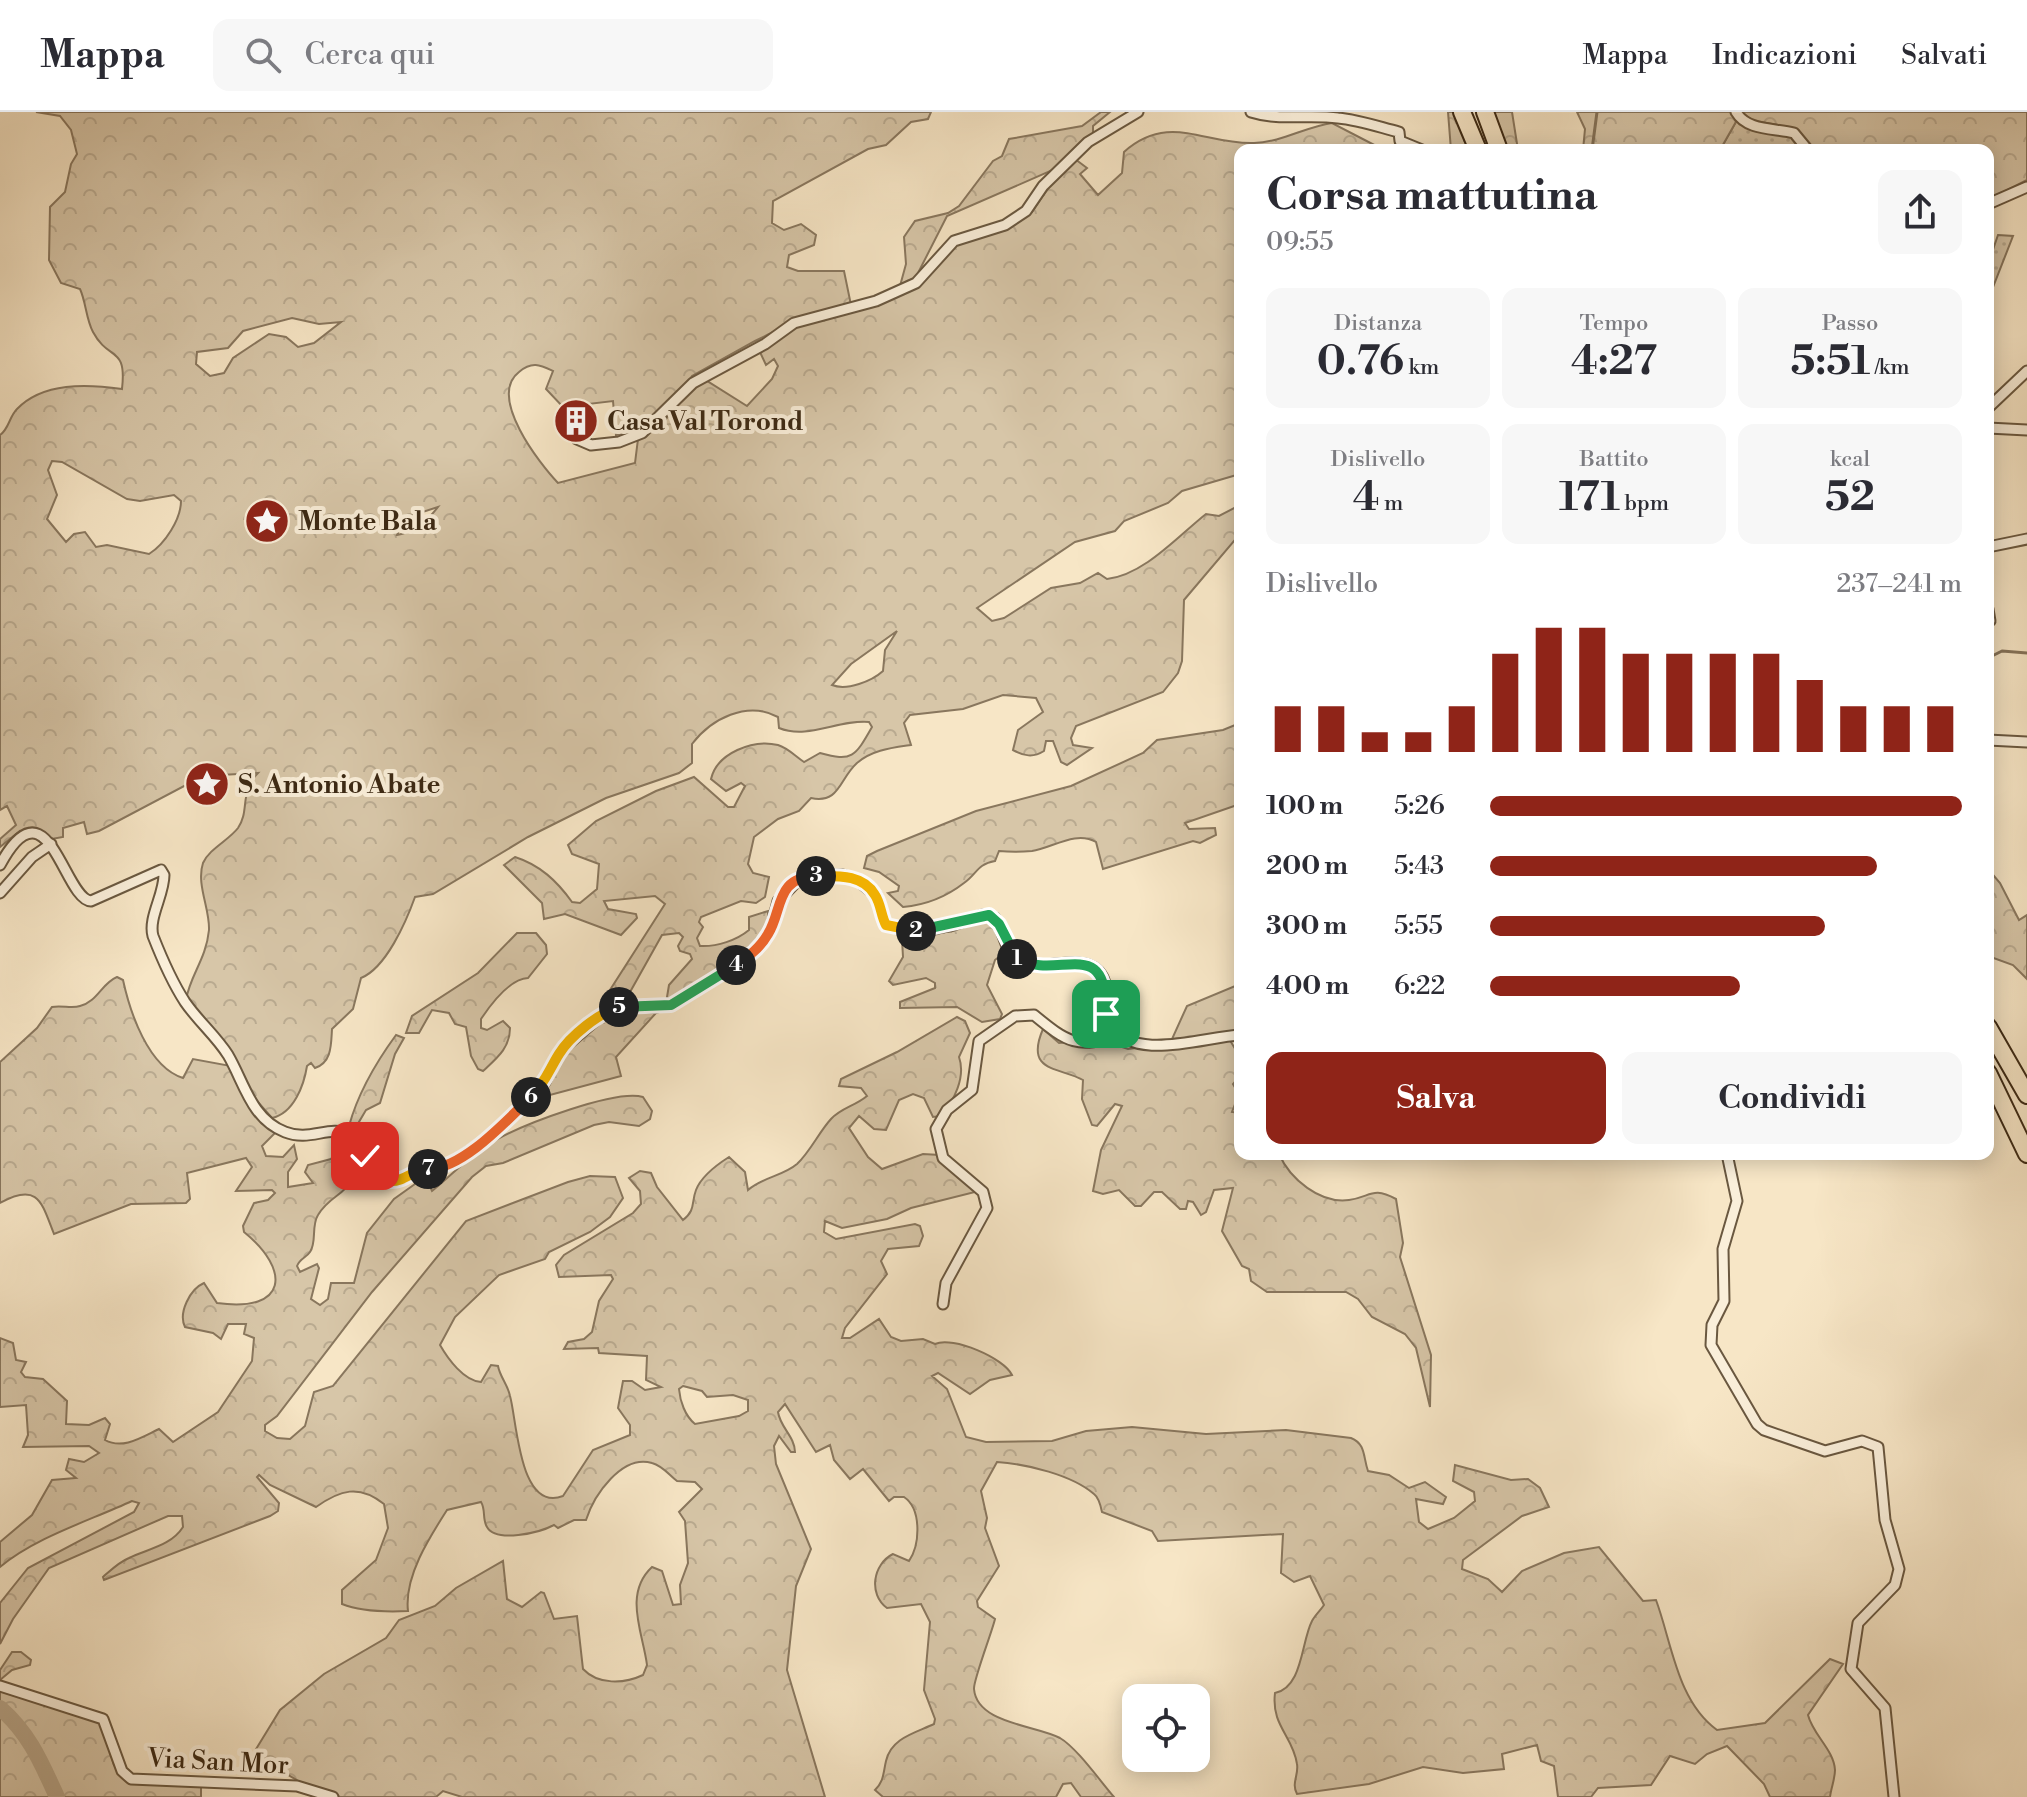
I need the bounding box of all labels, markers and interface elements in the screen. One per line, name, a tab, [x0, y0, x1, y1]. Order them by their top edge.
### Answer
search box	[213, 19, 773, 91]
text: Mappa	[40, 32, 165, 79]
icon: search	[241, 33, 285, 77]
text: Cerca qui	[305, 36, 435, 74]
text: Mappa	[1583, 38, 1668, 73]
text: Indicazioni	[1712, 38, 1857, 73]
text: Salvati	[1901, 38, 1987, 73]
text: Corsa mattutina	[1266, 168, 1598, 223]
button: share	[1878, 170, 1962, 254]
text: 09:55	[1266, 226, 1334, 258]
text: Distanza	[1334, 310, 1422, 337]
text: Tempo	[1580, 310, 1648, 337]
text: Passo	[1822, 310, 1878, 337]
text: 0.76	[1317, 337, 1404, 387]
text: 4:27	[1571, 337, 1657, 387]
text: 5:51	[1790, 337, 1870, 387]
text: km	[1404, 354, 1439, 381]
text: /km	[1870, 354, 1910, 381]
building icon: Casa Val Torond	[552, 397, 600, 445]
place label: Casa Val Torond	[607, 406, 803, 438]
text: Dislivello	[1331, 446, 1425, 473]
text: Battito	[1579, 446, 1649, 473]
text: kcal	[1830, 446, 1870, 473]
text: 4	[1353, 473, 1380, 523]
text: 171	[1559, 473, 1620, 523]
text: 52	[1825, 473, 1875, 523]
text: m	[1380, 490, 1403, 517]
text: bpm	[1620, 490, 1669, 517]
place icon: Monte Bala	[243, 497, 291, 545]
place label: Monte Bala	[298, 506, 438, 538]
text: Dislivello	[1266, 568, 1378, 600]
text: 237–241 m	[1836, 568, 1962, 600]
place icon: S. Antonio Abate	[183, 760, 231, 808]
place label: S. Antonio Abate	[238, 769, 441, 801]
text: 100 m	[1266, 790, 1343, 822]
text: 5:26	[1394, 790, 1445, 822]
text: 200 m	[1266, 850, 1348, 882]
text: 5:43	[1394, 850, 1444, 882]
pin: 3	[796, 856, 836, 896]
text: 3	[809, 862, 823, 889]
text: 300 m	[1266, 910, 1347, 942]
text: 5:55	[1394, 910, 1443, 942]
pin: 2	[896, 911, 936, 951]
text: 2	[909, 917, 923, 944]
pin: 1	[997, 939, 1037, 979]
pin: 4	[716, 945, 756, 985]
text: 1	[1012, 945, 1022, 972]
text: 4	[729, 951, 743, 978]
text: 400 m	[1266, 970, 1349, 1002]
text: 6:22	[1394, 970, 1445, 1002]
pin	[1072, 980, 1140, 1048]
pin: 5	[599, 987, 639, 1027]
icon: arrive	[1084, 992, 1128, 1036]
text: 5	[612, 993, 626, 1020]
button: Salva	[1266, 1052, 1606, 1144]
button: Condividi	[1622, 1052, 1962, 1144]
pin: 6	[511, 1077, 551, 1117]
text: 6	[524, 1083, 538, 1110]
pin	[331, 1122, 399, 1190]
icon: check	[343, 1134, 387, 1178]
pin: 7	[408, 1149, 448, 1189]
text: 7	[422, 1155, 434, 1182]
map controls	[1122, 1684, 1210, 1772]
button: locate	[1122, 1684, 1210, 1772]
street label: Via San Mor	[145, 1742, 290, 1782]

